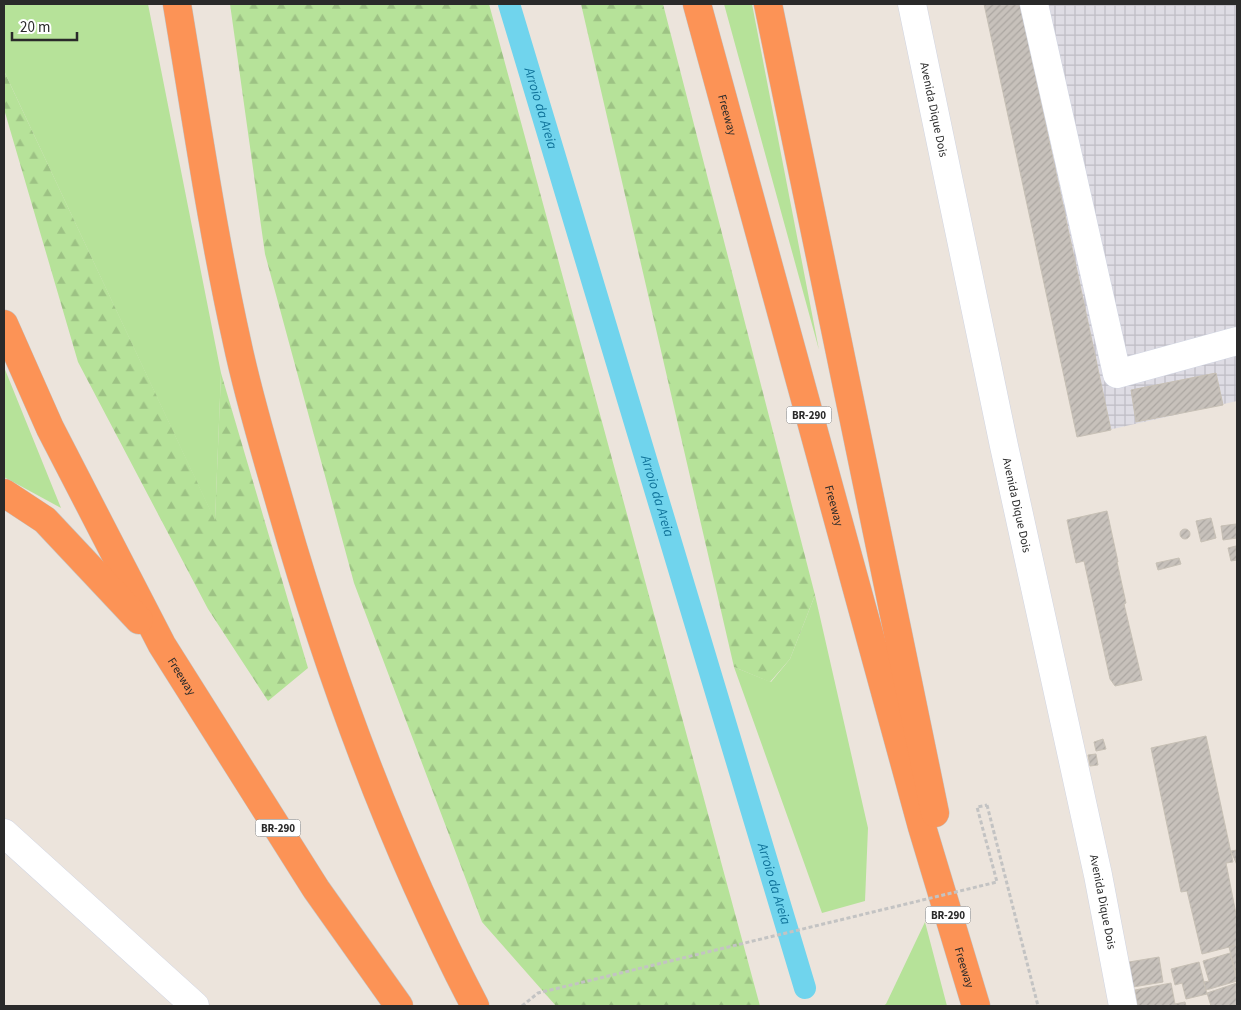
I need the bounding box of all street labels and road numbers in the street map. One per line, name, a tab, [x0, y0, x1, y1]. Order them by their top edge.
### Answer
street label: Avenida Dique Dois	[916, 61, 952, 159]
street label: Freeway	[714, 92, 741, 138]
road number: BR-290	[786, 406, 832, 424]
street label: Avenida Dique Dois	[998, 456, 1036, 554]
street label: Freeway	[820, 483, 848, 528]
street label: Freeway	[163, 654, 200, 699]
road number: BR-290	[256, 820, 300, 836]
street label: Avenida Dique Dois	[1085, 853, 1121, 951]
road number: BR-290	[926, 906, 970, 924]
street label: Freeway	[950, 945, 979, 990]

